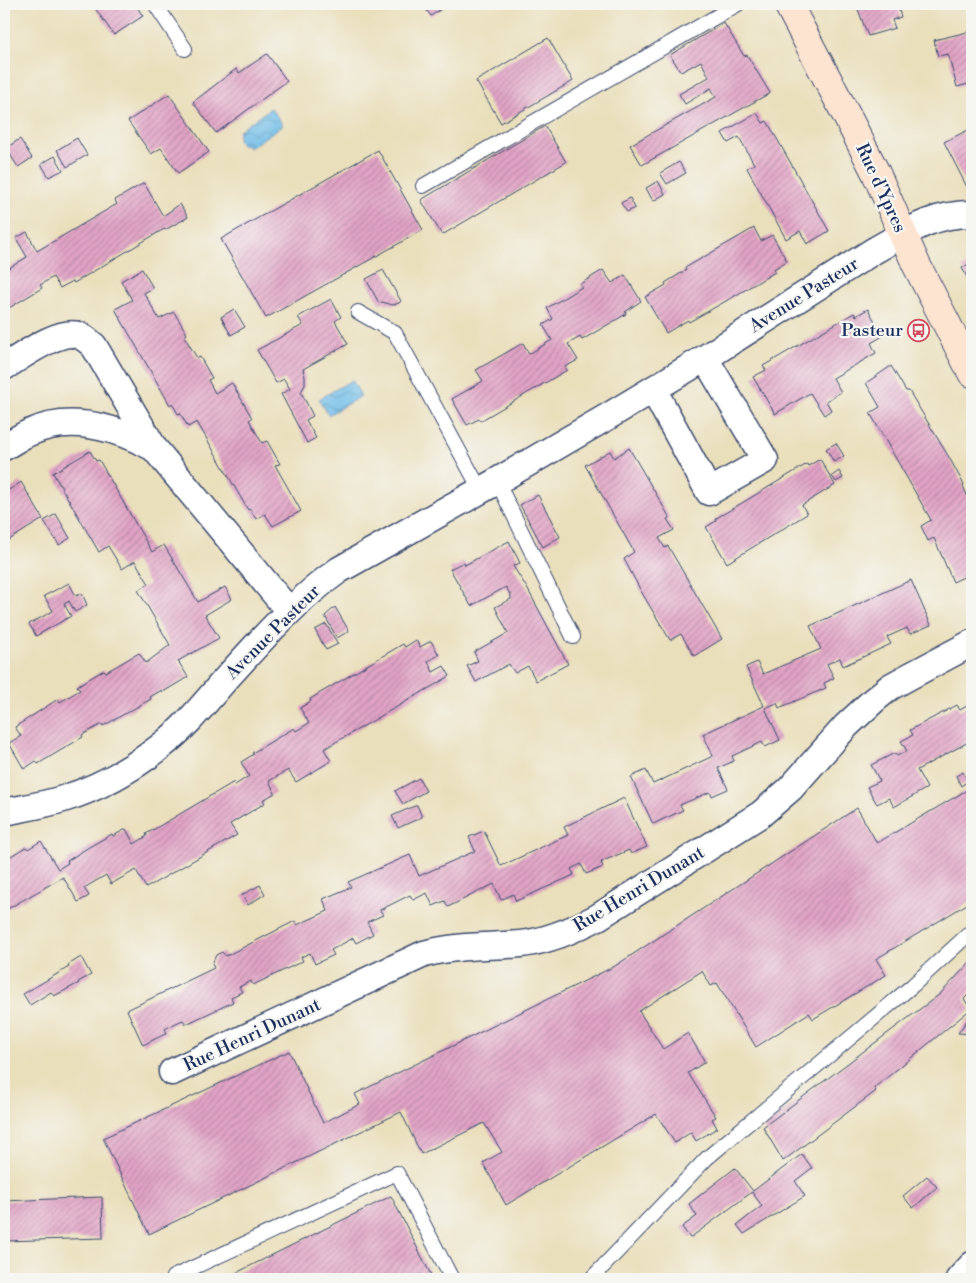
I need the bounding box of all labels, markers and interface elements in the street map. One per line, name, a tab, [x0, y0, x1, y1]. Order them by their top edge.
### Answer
street label: Rue d'Ypres	[850, 140, 912, 236]
street label: Avenue Pasteur	[744, 252, 863, 338]
bus stop icon: Pasteur	[907, 318, 931, 342]
place label: Pasteur	[841, 319, 903, 342]
street label: Avenue Pasteur	[220, 580, 325, 685]
street label: Rue Henri Dunant	[569, 841, 709, 937]
street label: Rue Henri Dunant	[180, 993, 325, 1077]

